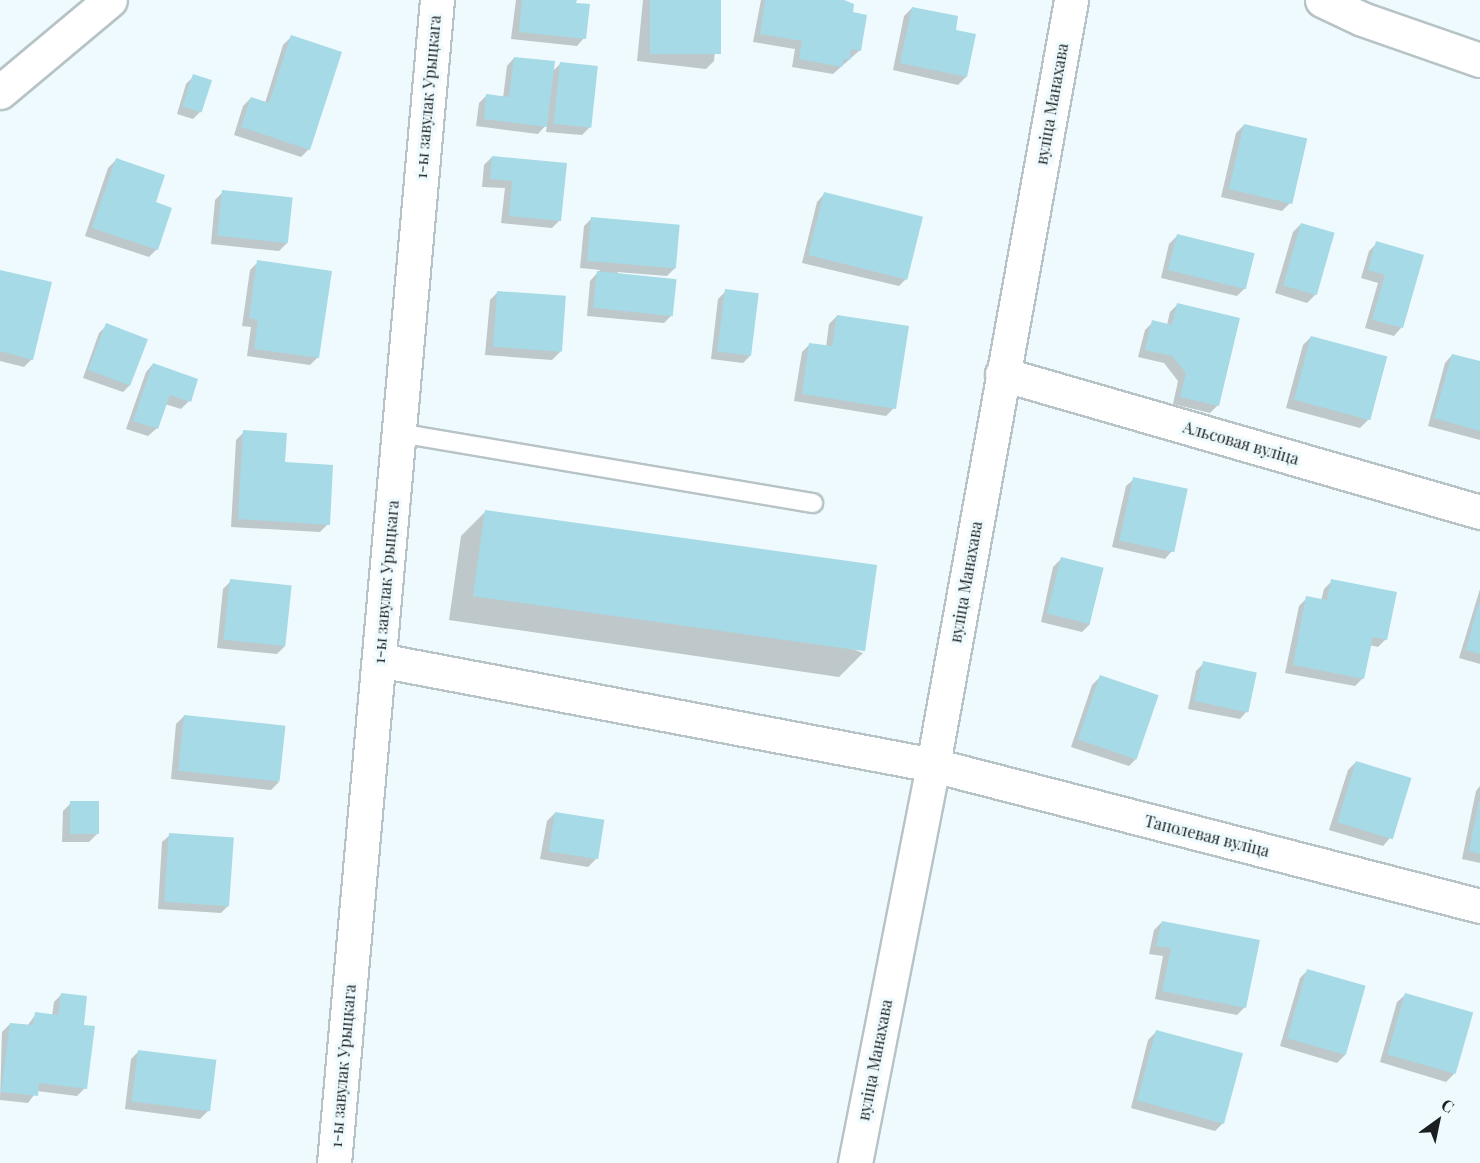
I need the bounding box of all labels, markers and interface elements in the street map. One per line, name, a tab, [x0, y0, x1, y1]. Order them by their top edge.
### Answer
street label: 1-ы завулак Урыцкага	[411, 15, 445, 179]
street label: вуліца Манахава	[1032, 42, 1072, 166]
street label: Альсовая вуліца	[1181, 417, 1301, 469]
street label: 1-ы завулак Урыцкага	[369, 500, 403, 664]
street label: вуліца Манахава	[946, 520, 986, 644]
street label: Таполевая вуліца	[1143, 811, 1271, 861]
street label: 1-ы завулак Урыцкага	[326, 984, 360, 1148]
street label: вуліца Манахава	[854, 998, 896, 1122]
north arrow	[1408, 1091, 1468, 1151]
text: С	[1438, 1094, 1459, 1117]

